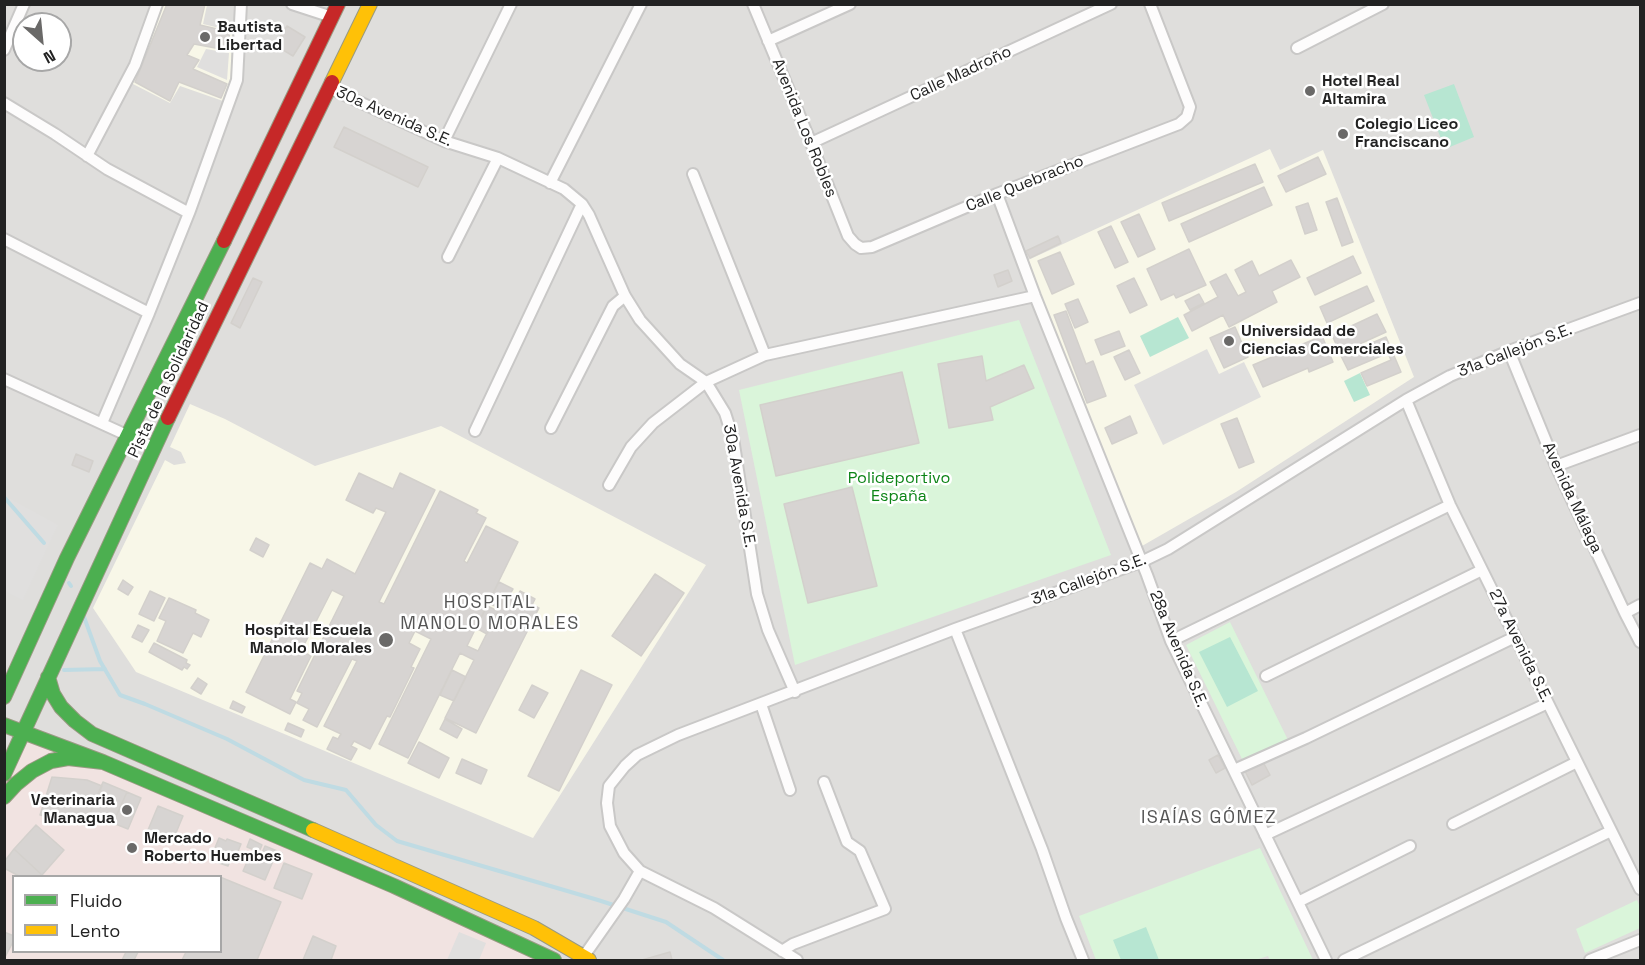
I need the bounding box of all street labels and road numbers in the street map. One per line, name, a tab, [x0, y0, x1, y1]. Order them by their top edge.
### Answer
street label: Calle Madroño	[907, 42, 1015, 106]
street label: Avenida Los Robles	[767, 56, 841, 200]
street label: 30a Avenida S.E.	[333, 83, 455, 151]
street label: Calle Quebracho	[963, 152, 1087, 216]
street label: Pista de la Solidaridad	[124, 299, 214, 461]
street label: 31a Callejón S.E.	[1455, 320, 1575, 382]
street label: 30a Avenida S.E.	[719, 423, 759, 549]
street label: Avenida Málaga	[1538, 439, 1606, 557]
street label: 31a Callejón S.E.	[1029, 550, 1149, 610]
street label: 27a Avenida S.E.	[1484, 586, 1556, 706]
street label: 28a Avenida S.E.	[1145, 588, 1211, 710]

